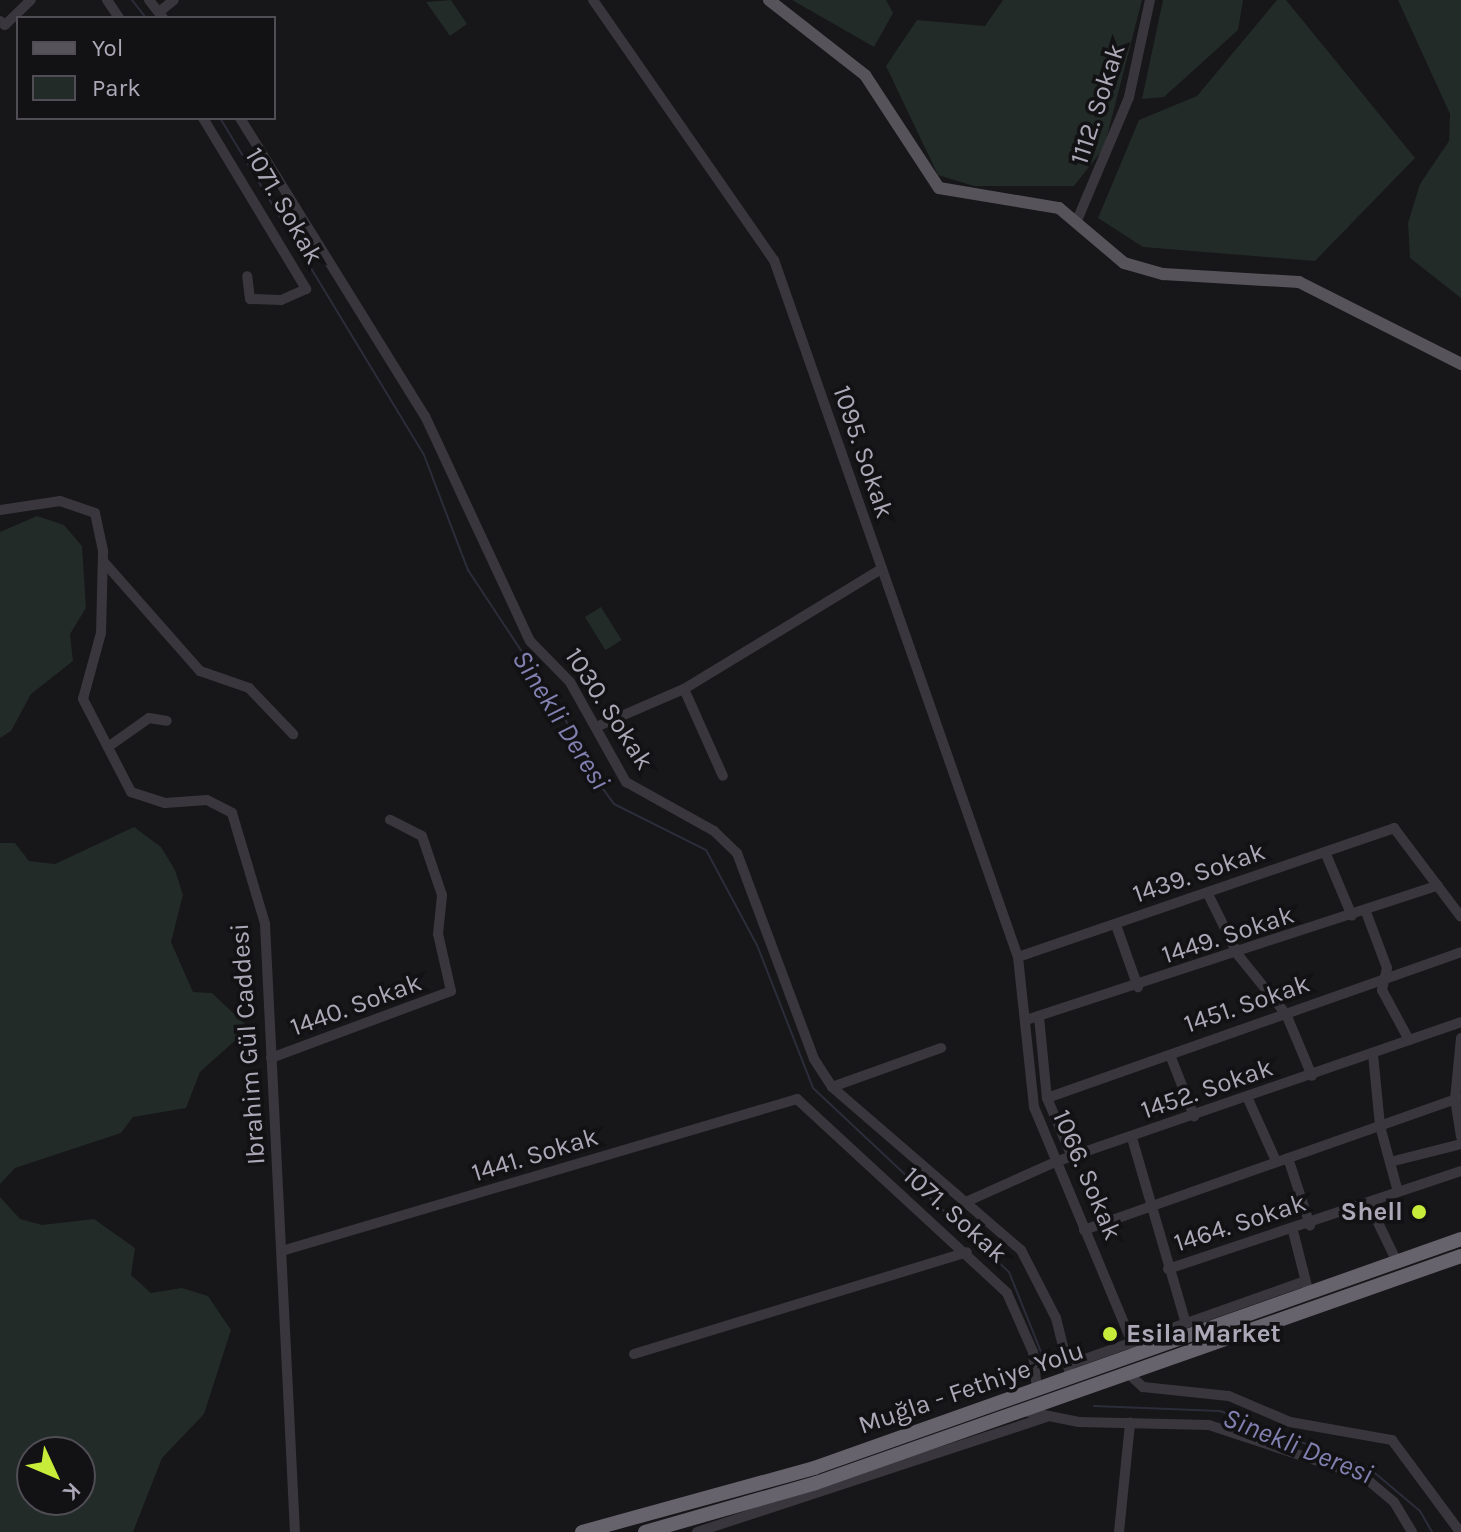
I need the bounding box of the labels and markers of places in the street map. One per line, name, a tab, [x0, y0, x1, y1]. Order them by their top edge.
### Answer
place label: Shell	[1341, 1196, 1403, 1228]
marker: Shell	[1410, 1203, 1428, 1221]
place label: Esila Market	[1126, 1318, 1281, 1350]
marker: Esila Market	[1101, 1325, 1119, 1343]

